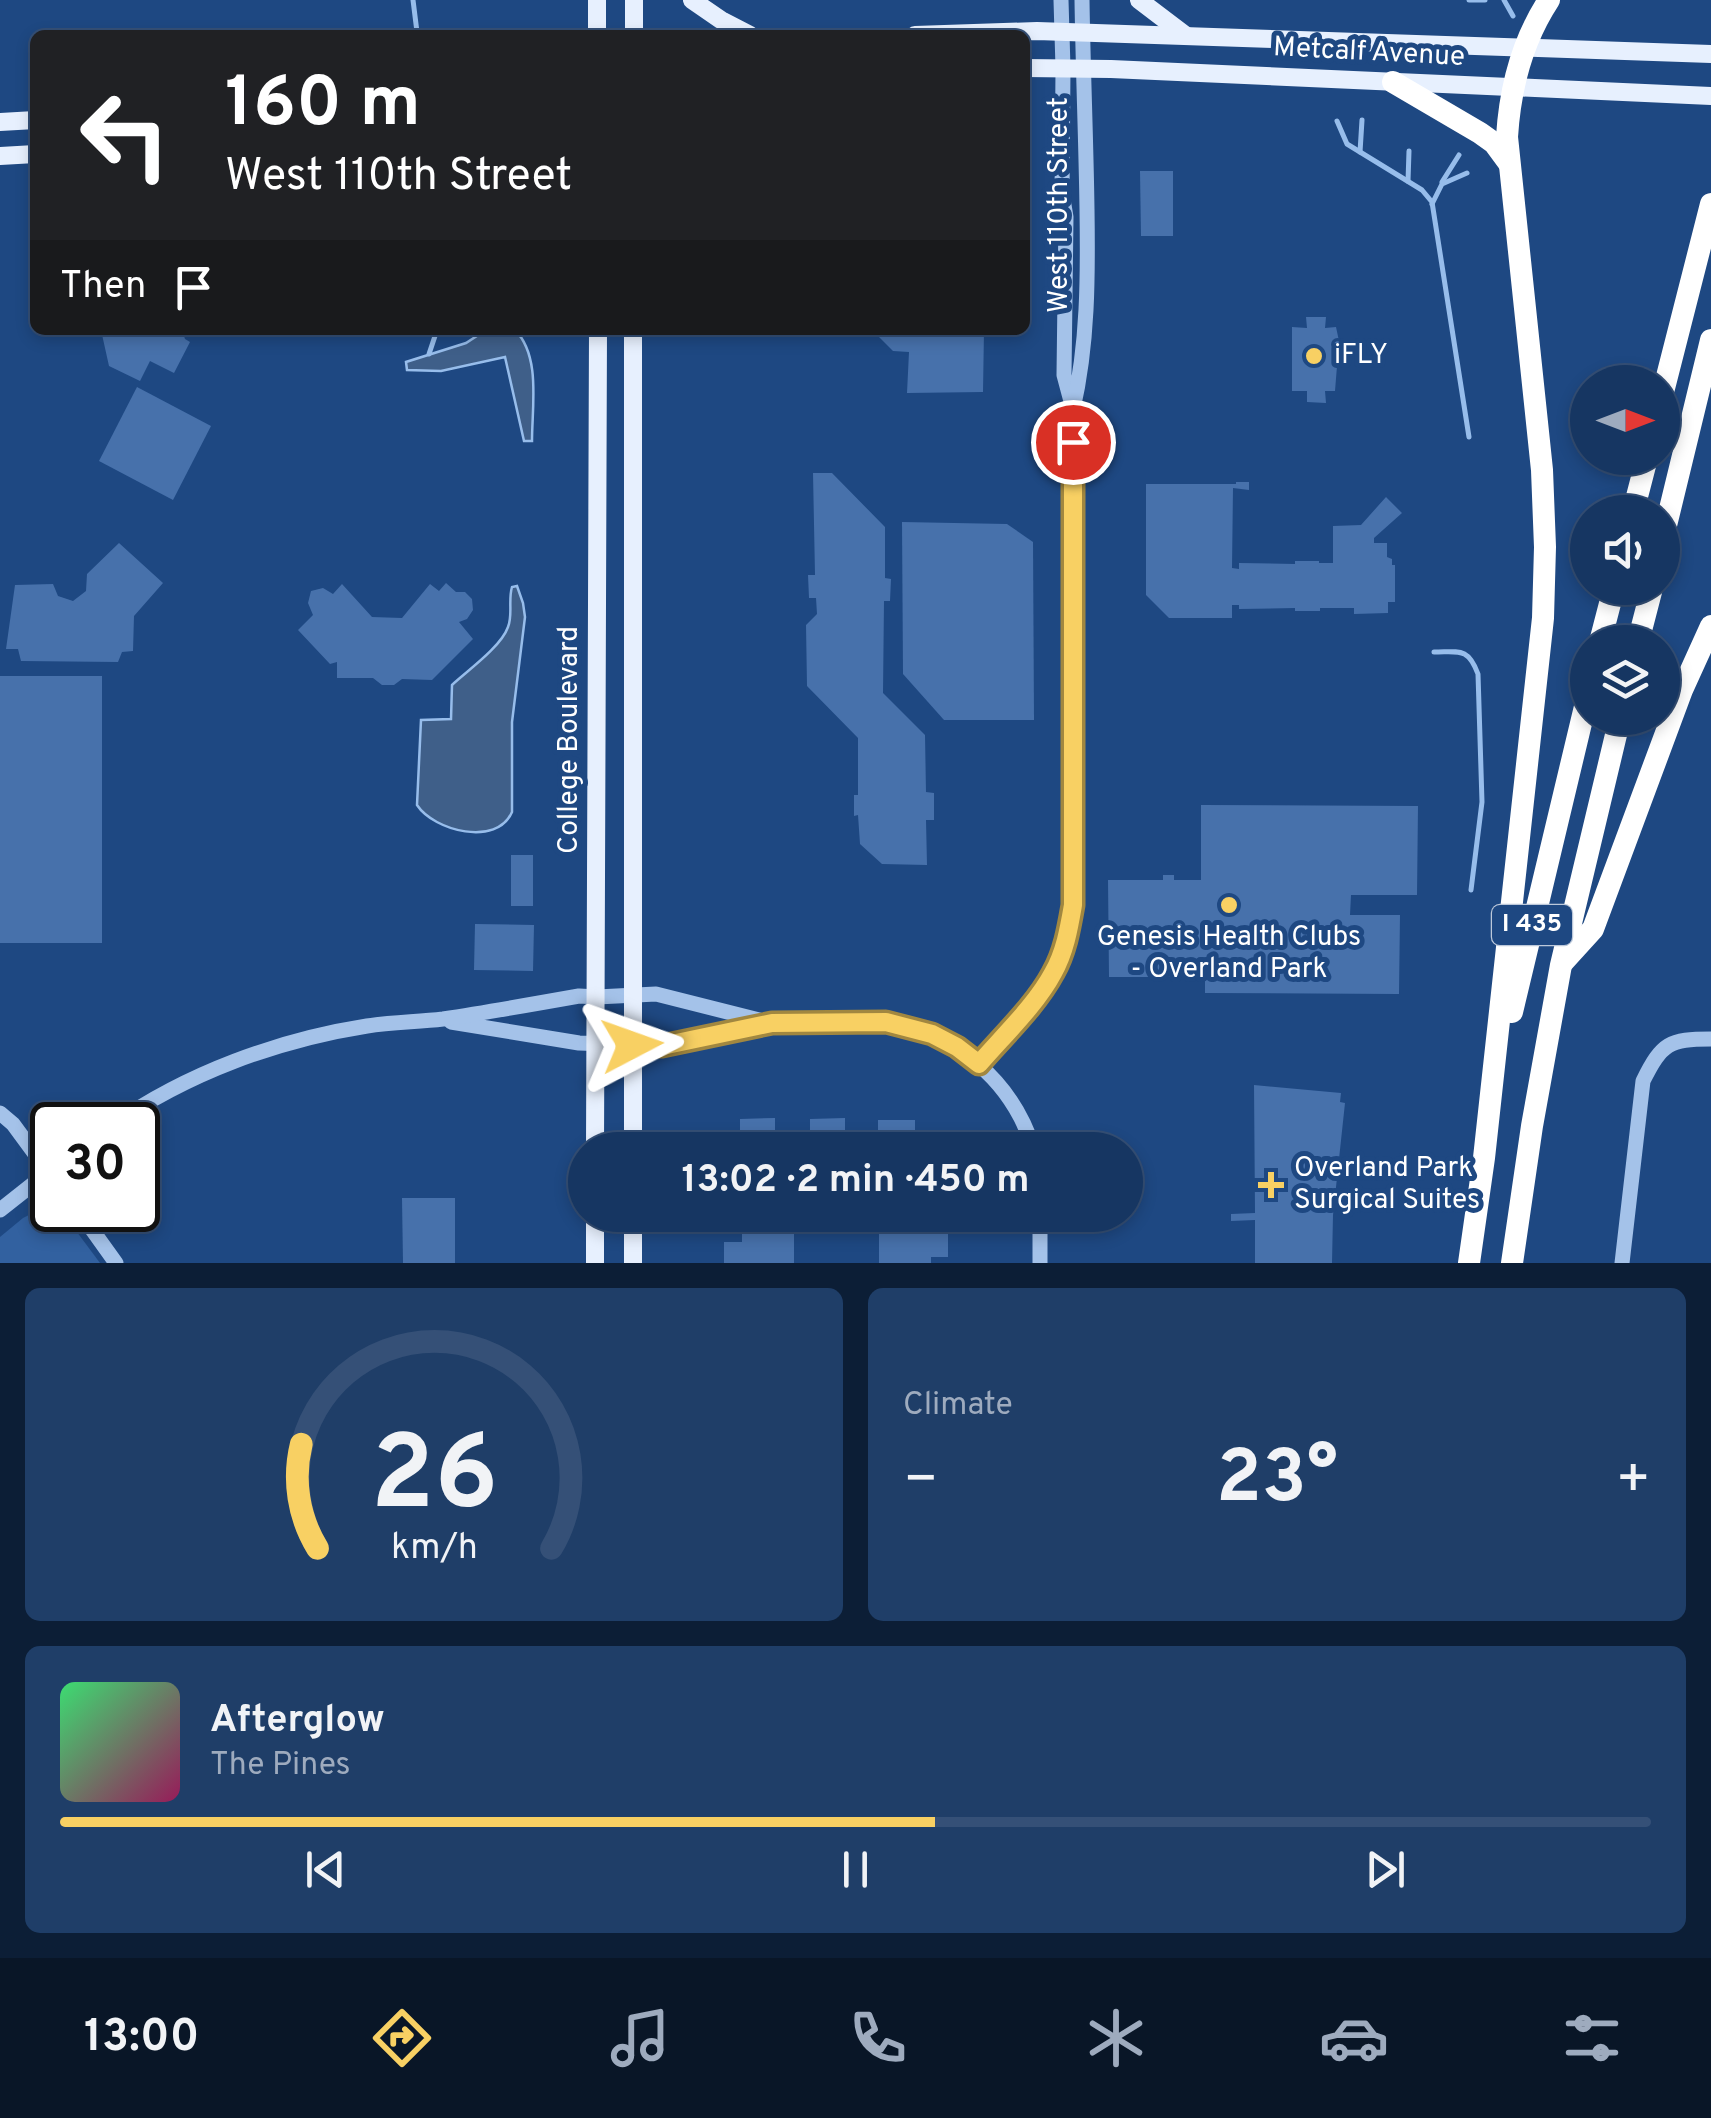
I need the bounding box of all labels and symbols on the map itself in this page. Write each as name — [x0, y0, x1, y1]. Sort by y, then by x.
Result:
street label: Metcalf Avenue — [1272, 30, 1466, 76]
street label: West 110th Street — [1042, 97, 1078, 313]
place label: iFLY — [1334, 338, 1388, 374]
marker: iFLY — [1303, 345, 1325, 367]
north arrow — [1570, 365, 1680, 475]
pin — [1031, 400, 1116, 485]
street label: College Boulevard — [552, 626, 588, 854]
marker: Genesis Health Clubs - Overland Park — [1218, 894, 1240, 916]
road number: I 435 — [1492, 905, 1572, 945]
place label: Genesis Health Clubs - Overland Park — [1097, 920, 1361, 988]
position arrow — [580, 993, 684, 1097]
speed limit sign: 30 — [30, 1102, 160, 1232]
place label: Overland Park Surgical Suites — [1294, 1151, 1480, 1219]
marker: Overland Park Surgical Suites — [1258, 1172, 1284, 1198]

